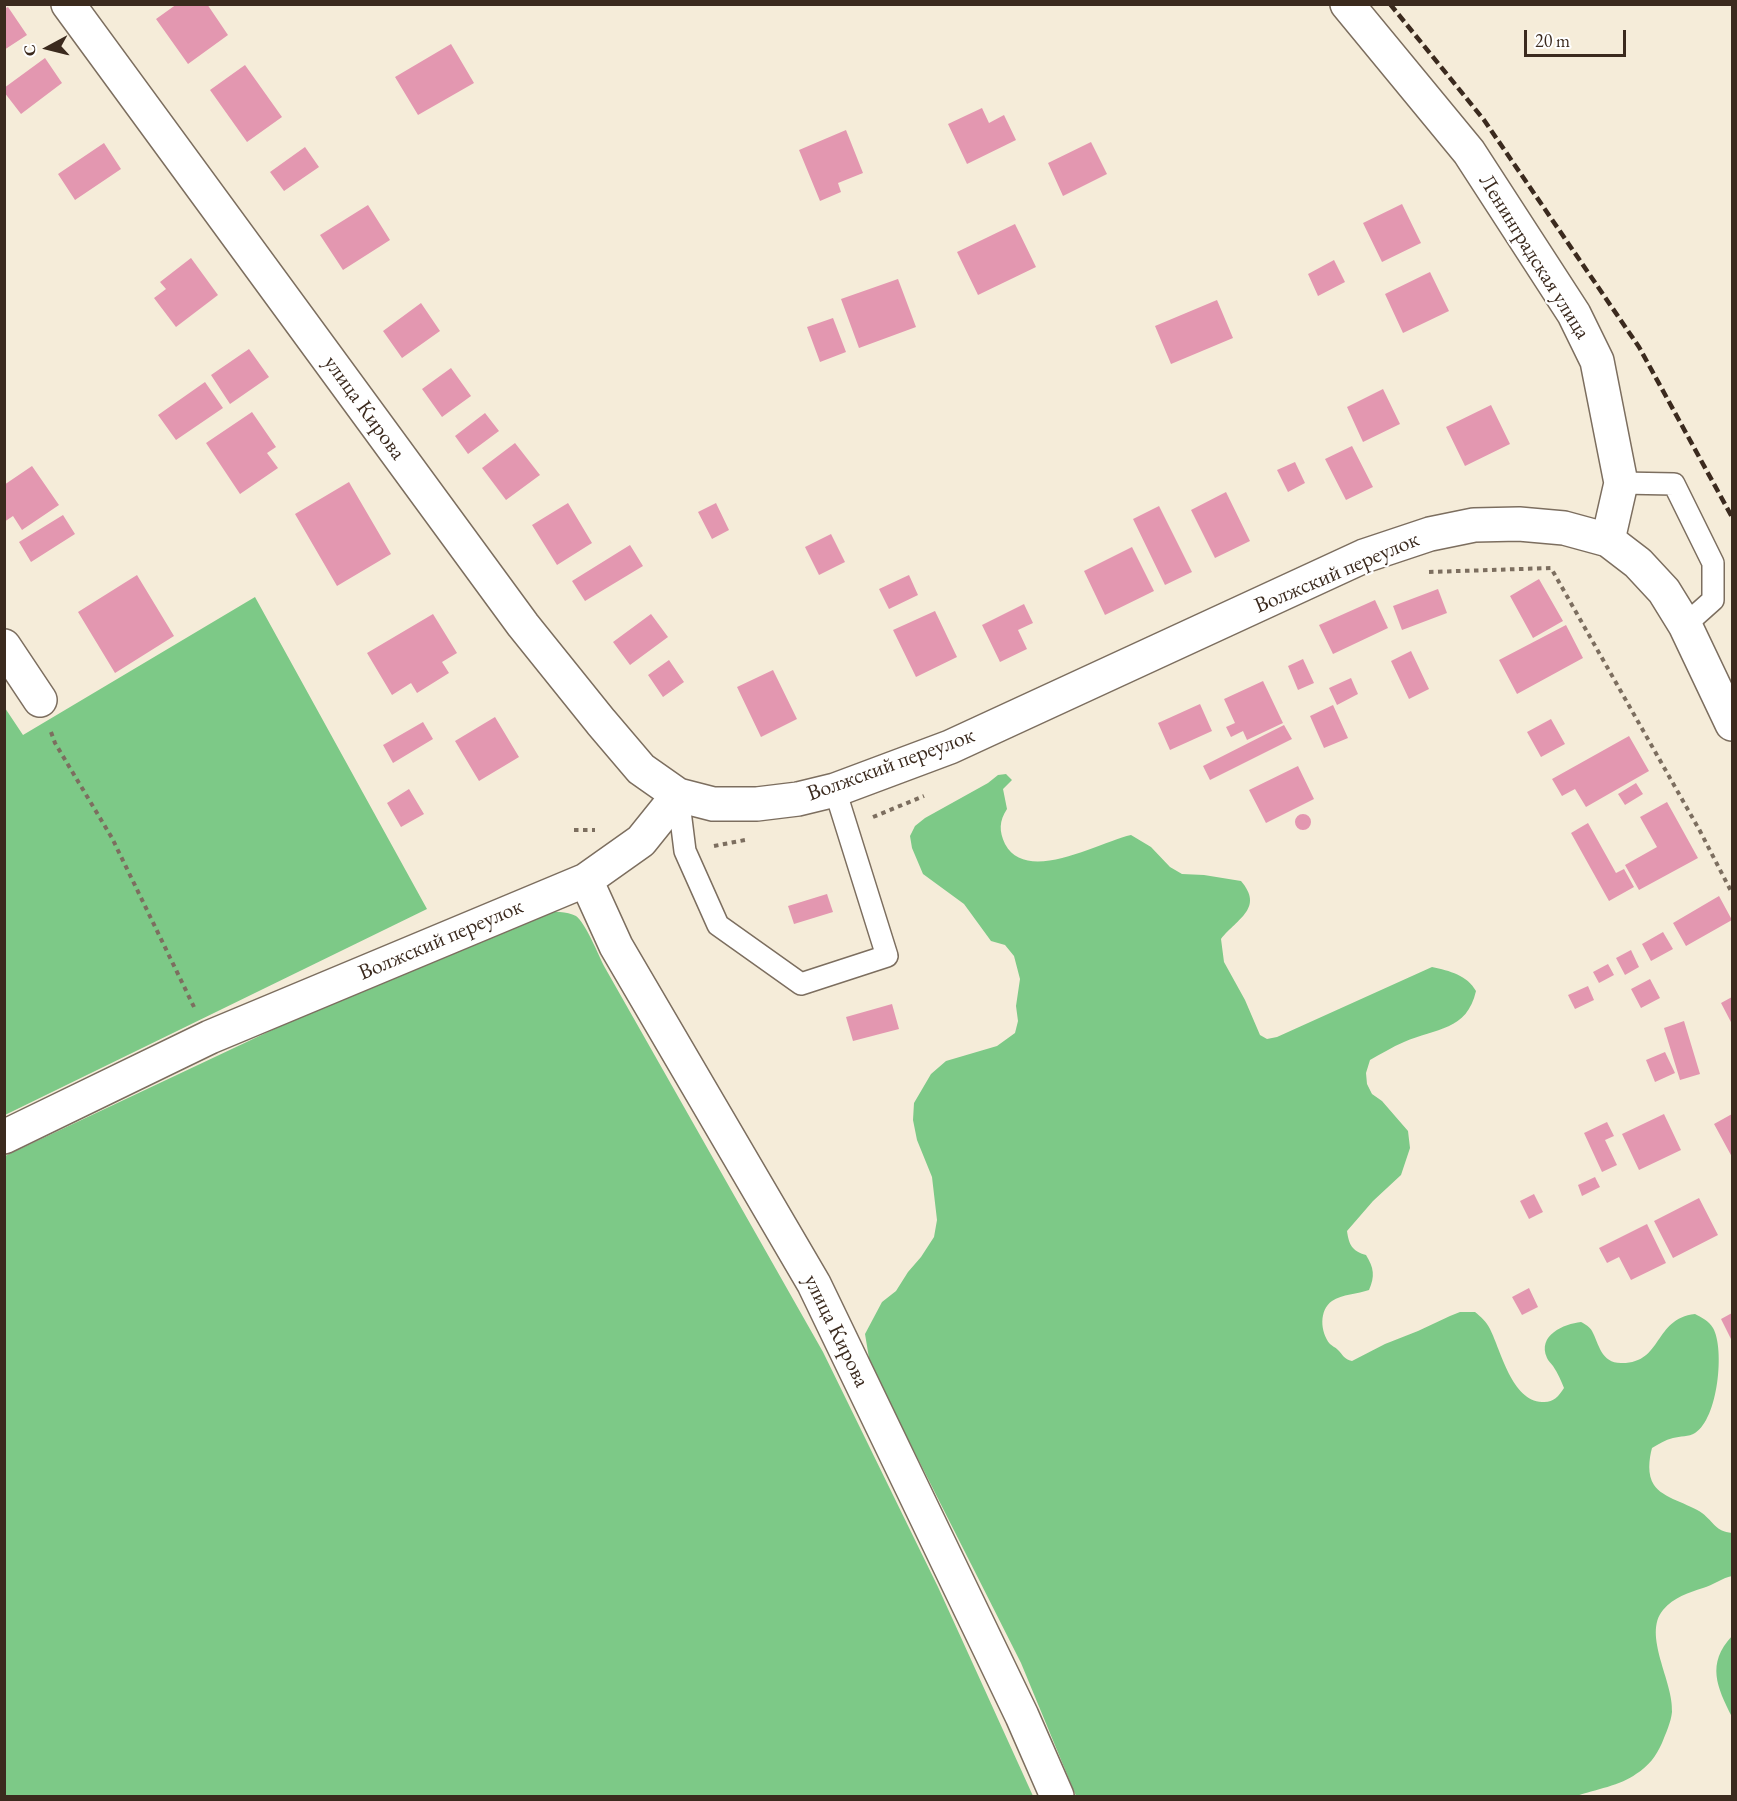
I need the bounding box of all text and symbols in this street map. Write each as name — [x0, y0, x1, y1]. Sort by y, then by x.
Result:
north arrow — [18, 18, 78, 78]
scale bar — [1527, 18, 1629, 56]
text: 20 m — [1535, 29, 1570, 52]
text: С — [19, 43, 41, 57]
street label: Ленинградская улица — [1473, 170, 1595, 344]
street label: улица Кирова — [317, 351, 411, 465]
street label: Волжский переулок — [1251, 526, 1423, 620]
street label: Волжский переулок — [804, 722, 978, 808]
street label: Волжский переулок — [355, 893, 527, 987]
street label: улица Кирова — [797, 1270, 875, 1392]

